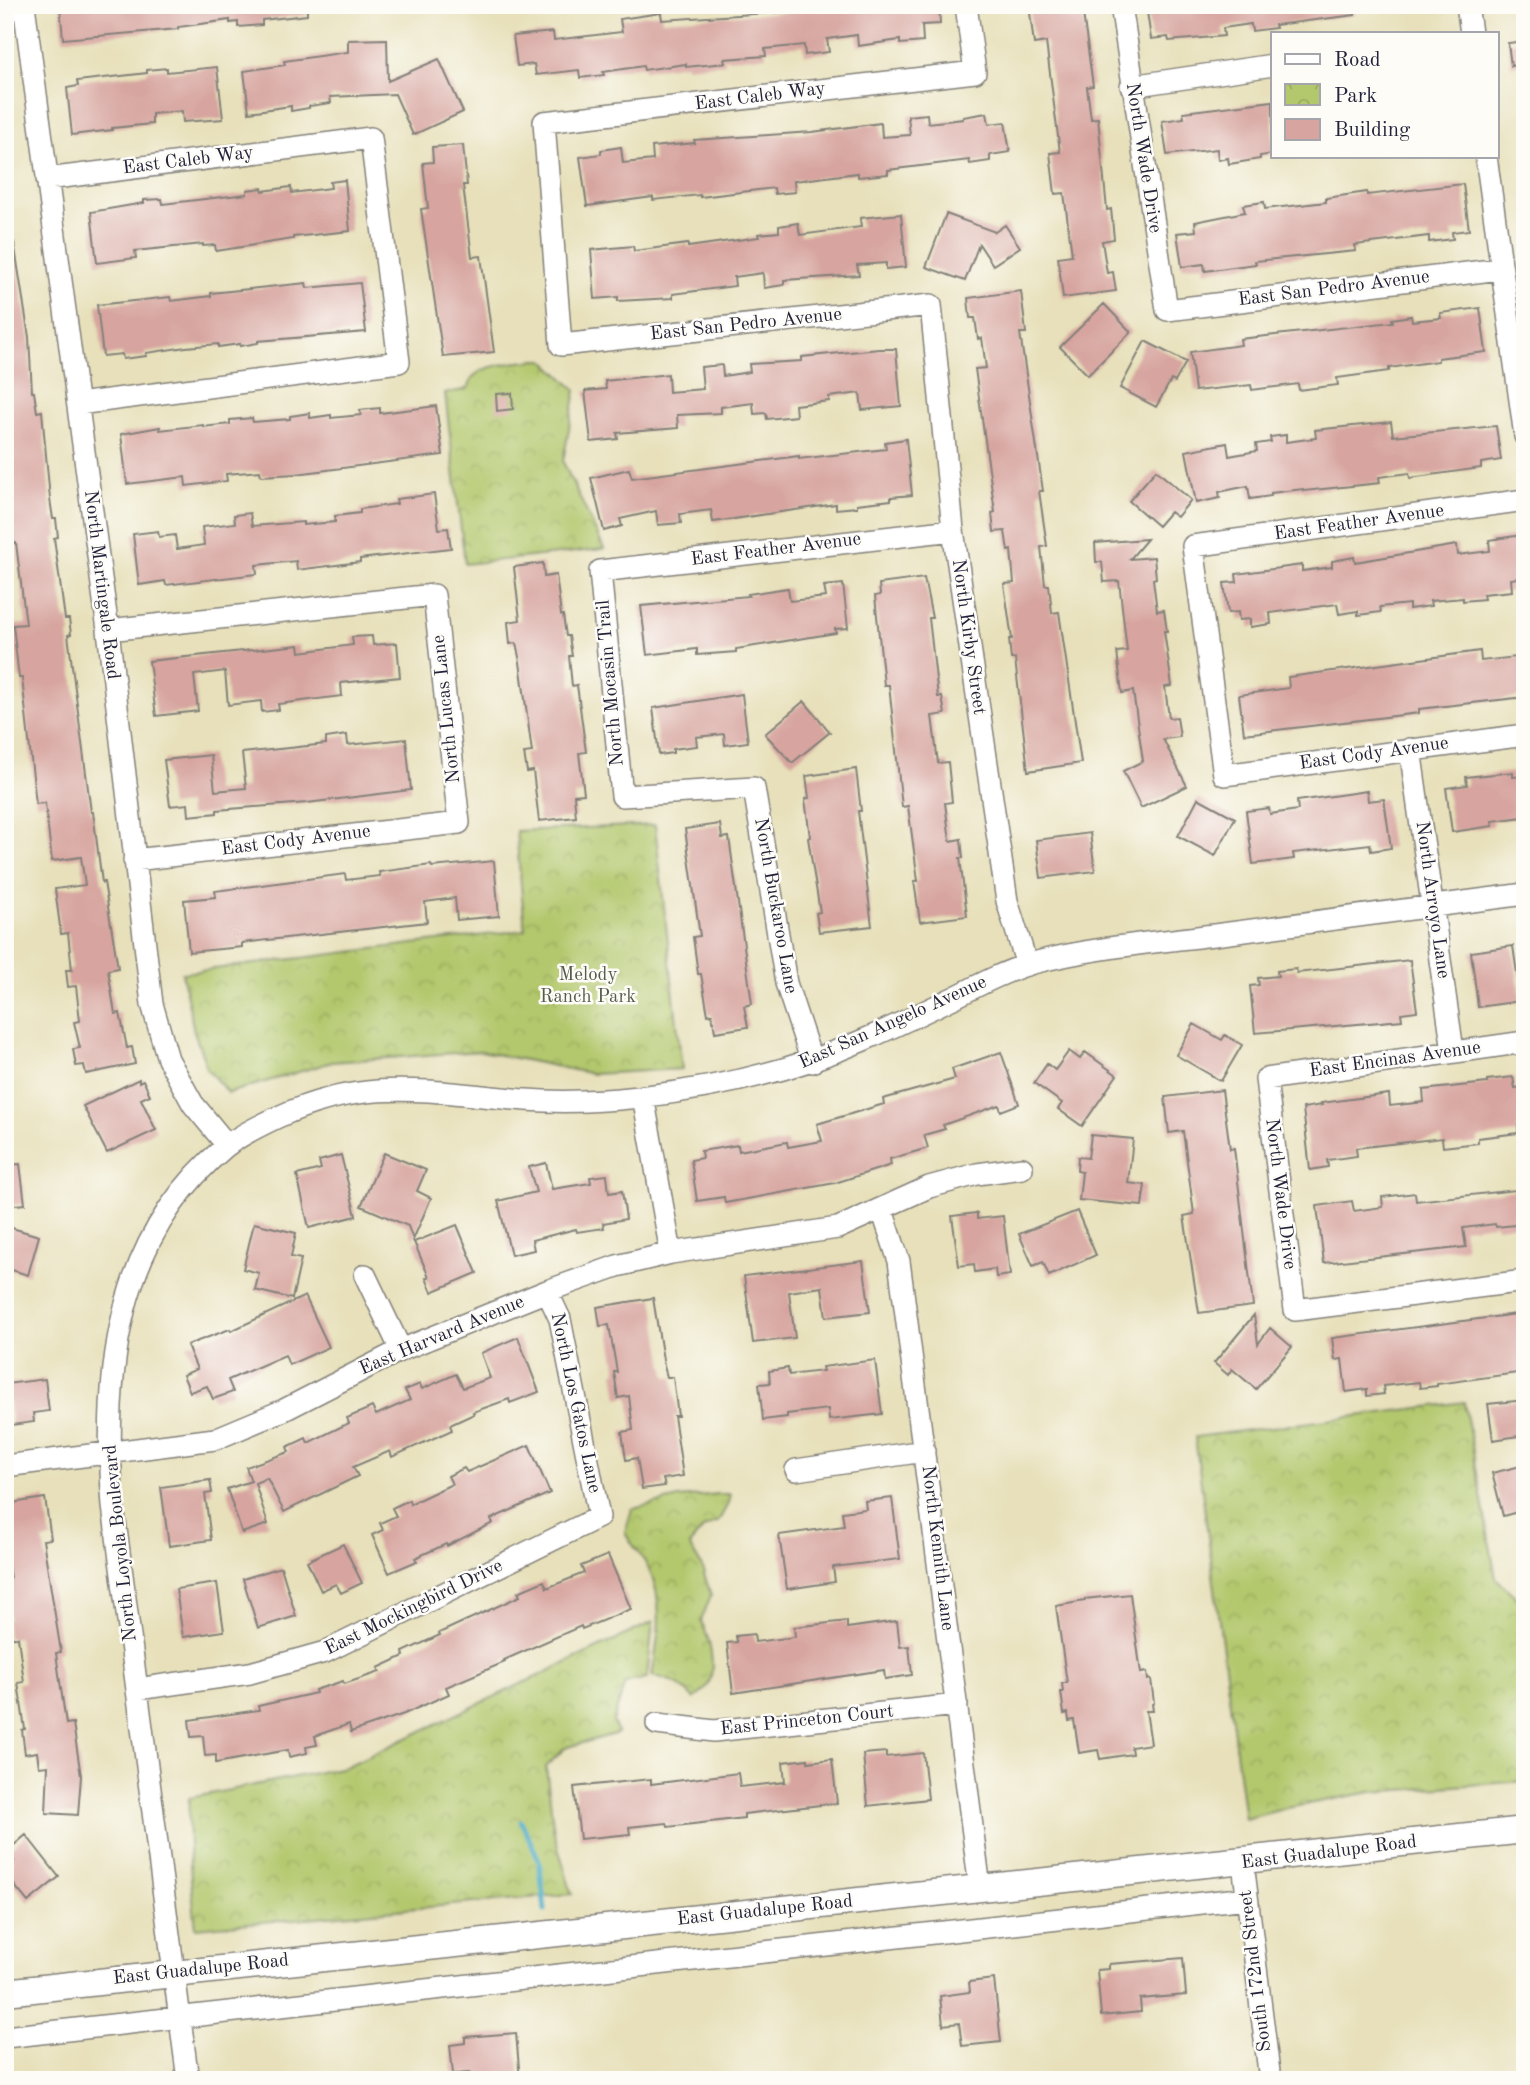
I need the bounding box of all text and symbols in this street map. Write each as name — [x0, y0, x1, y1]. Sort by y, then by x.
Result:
legend — [1271, 32, 1498, 158]
text: Road — [1334, 50, 1381, 71]
street label: East Caleb Way — [693, 80, 827, 114]
street label: North Wade Drive — [1122, 81, 1164, 235]
text: Park — [1334, 86, 1377, 107]
text: Building — [1334, 120, 1411, 141]
street label: East Caleb Way — [121, 144, 255, 178]
street label: East San Pedro Avenue — [1237, 268, 1431, 310]
street label: East San Pedro Avenue — [649, 305, 843, 345]
street label: North Martingale Road — [80, 489, 122, 681]
street label: East Feather Avenue — [1273, 502, 1445, 544]
street label: East Feather Avenue — [690, 530, 862, 570]
street label: North Kirby Street — [948, 558, 988, 716]
street label: North Mocasin Trail — [594, 599, 628, 767]
street label: North Lucas Lane — [430, 634, 464, 784]
street label: East Cody Avenue — [1298, 734, 1450, 774]
street label: North Buckaroo Lane — [750, 817, 800, 995]
street label: North Arroyo Lane — [1412, 820, 1452, 980]
street label: East Cody Avenue — [220, 822, 372, 860]
park label: Melody Ranch Park — [540, 966, 636, 1007]
street label: East San Angelo Avenue — [796, 973, 990, 1073]
street label: East Encinas Avenue — [1308, 1039, 1482, 1081]
street label: North Wade Drive — [1261, 1117, 1299, 1271]
street label: East Harvard Avenue — [357, 1293, 527, 1379]
street label: North Los Gatos Lane — [547, 1311, 603, 1495]
street label: North Loyola Boulevard — [101, 1444, 141, 1642]
street label: North Kennith Lane — [917, 1464, 957, 1632]
street label: East Mockingbird Drive — [322, 1557, 506, 1659]
street label: East Princeton Court — [719, 1702, 895, 1740]
street label: East Guadalupe Road — [1240, 1833, 1418, 1873]
street label: South 172nd Street — [1237, 1889, 1275, 2053]
street label: East Guadalupe Road — [676, 1892, 854, 1930]
street label: East Guadalupe Road — [112, 1951, 290, 1989]

